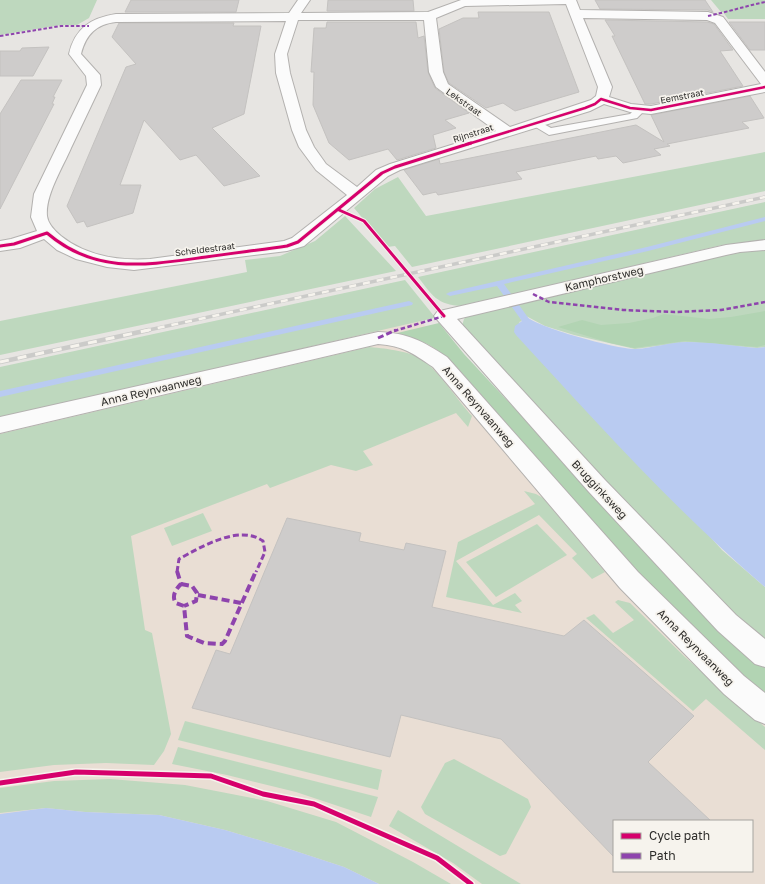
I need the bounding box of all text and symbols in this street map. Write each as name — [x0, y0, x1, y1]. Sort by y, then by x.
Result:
street label: Lekstraat — [444, 86, 484, 118]
street label: Eemstraat — [659, 86, 705, 106]
street label: Rijnstraat — [451, 121, 495, 145]
street label: Scheldestraat — [174, 240, 236, 258]
street label: Kamphorstweg — [563, 263, 645, 293]
street label: Anna Reynvaanweg — [440, 363, 518, 449]
street label: Anna Reynvaanweg — [99, 372, 203, 408]
street label: Brugginksweg — [569, 457, 631, 521]
street label: Anna Reynvaanweg — [655, 606, 737, 688]
legend — [613, 820, 753, 872]
text: Cycle path — [649, 828, 710, 843]
text: Path — [649, 848, 676, 863]

